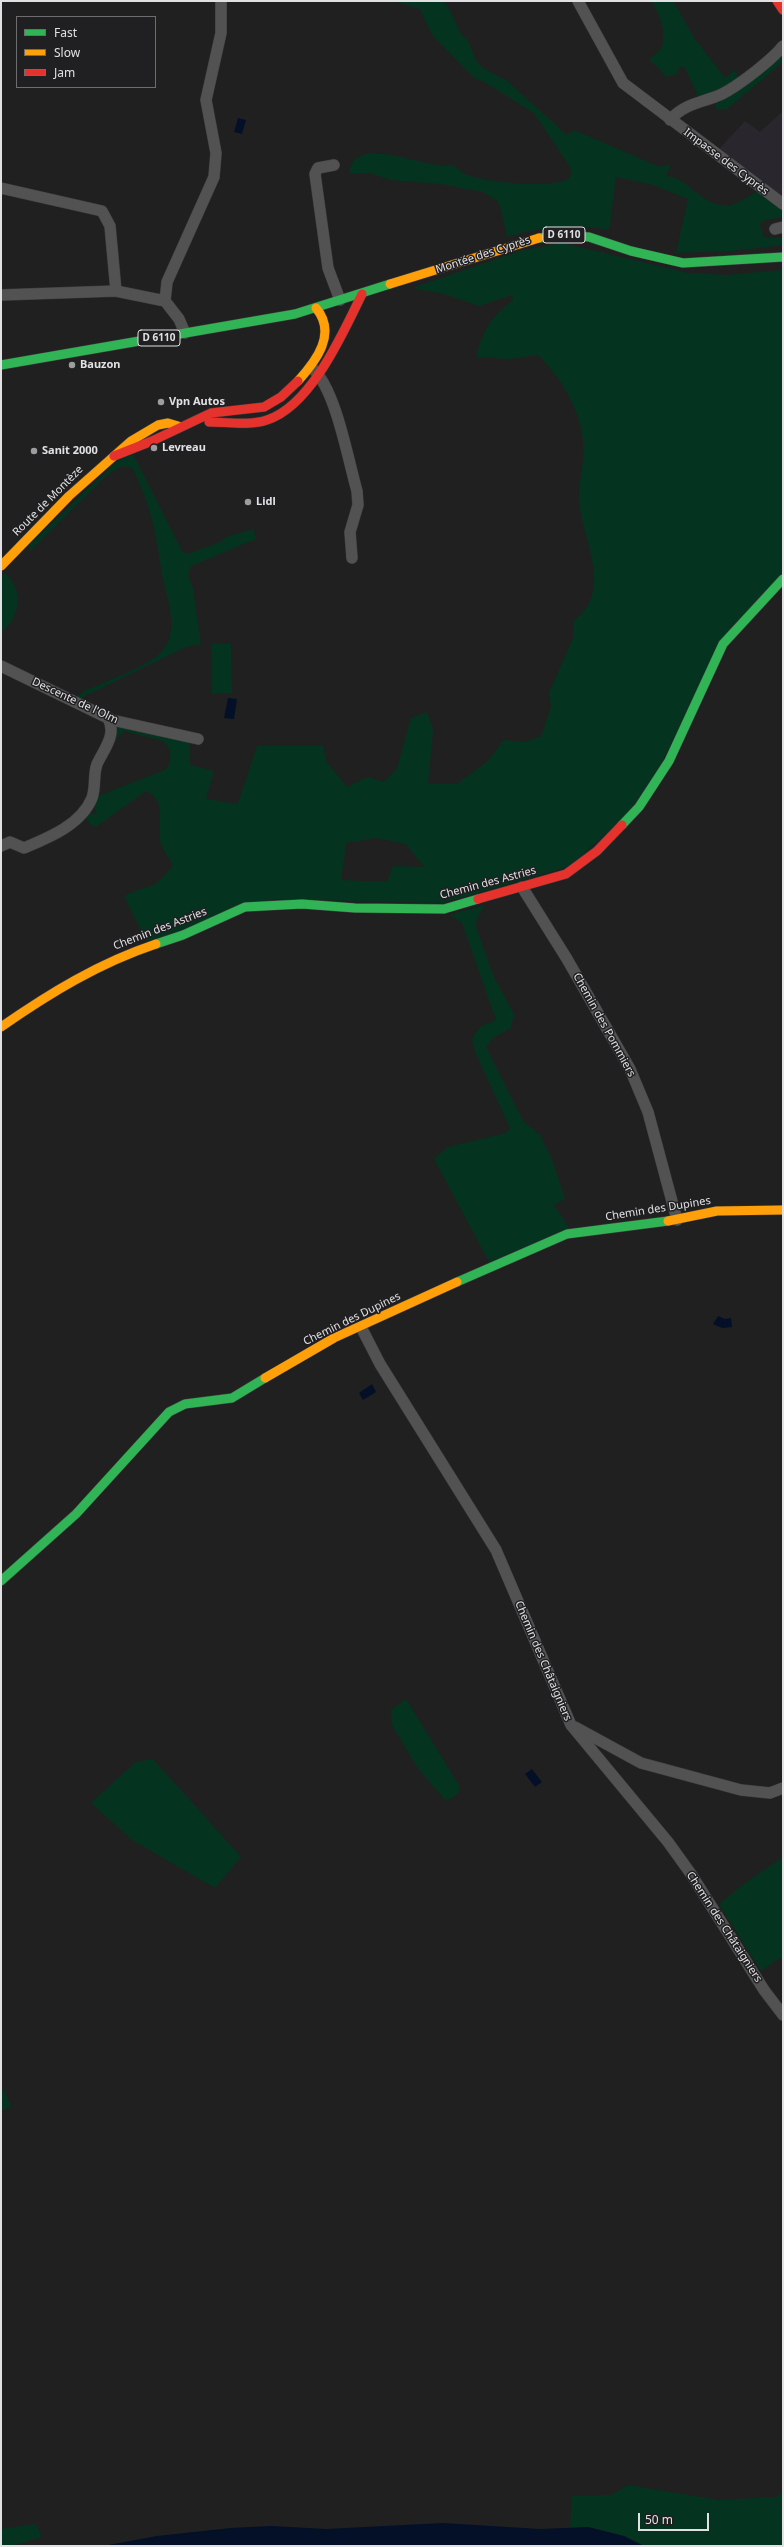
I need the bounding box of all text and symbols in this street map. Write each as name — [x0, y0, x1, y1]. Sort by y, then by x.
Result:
legend — [16, 16, 156, 88]
text: Fast — [54, 24, 77, 41]
text: Slow — [54, 44, 80, 61]
text: Jam — [54, 64, 75, 81]
street label: Impasse des Cyprès — [681, 126, 771, 198]
road number: D 6110 — [543, 227, 585, 243]
street label: Montée des Cyprès — [434, 233, 532, 277]
road number: D 6110 — [138, 330, 180, 346]
place label: Bauzon — [80, 358, 121, 372]
marker: Bauzon — [67, 360, 77, 370]
place label: Vpn Autos — [169, 395, 225, 409]
marker: Vpn Autos — [156, 397, 166, 407]
place label: Levreau — [162, 441, 206, 455]
marker: Levreau — [149, 443, 159, 453]
place label: Sanit 2000 — [42, 444, 98, 458]
marker: Sanit 2000 — [29, 446, 39, 456]
street label: Route de Montèze — [10, 463, 86, 539]
place label: Lidl — [256, 495, 276, 509]
marker: Lidl — [243, 497, 253, 507]
street label: Descente de l'Olm — [30, 675, 120, 727]
street label: Chemin des Astries — [438, 864, 538, 902]
street label: Chemin des Astries — [111, 905, 209, 953]
street label: Chemin des Pommiers — [570, 971, 638, 1079]
street label: Chemin des Dupines — [604, 1194, 712, 1224]
street label: Chemin des Dupines — [301, 1290, 403, 1348]
street label: Chemin des Châtaigniers — [512, 1599, 574, 1723]
street label: Chemin des Châtaigniers — [683, 1869, 765, 1985]
scale bar — [640, 2505, 711, 2531]
text: 50 m — [645, 2511, 673, 2528]

